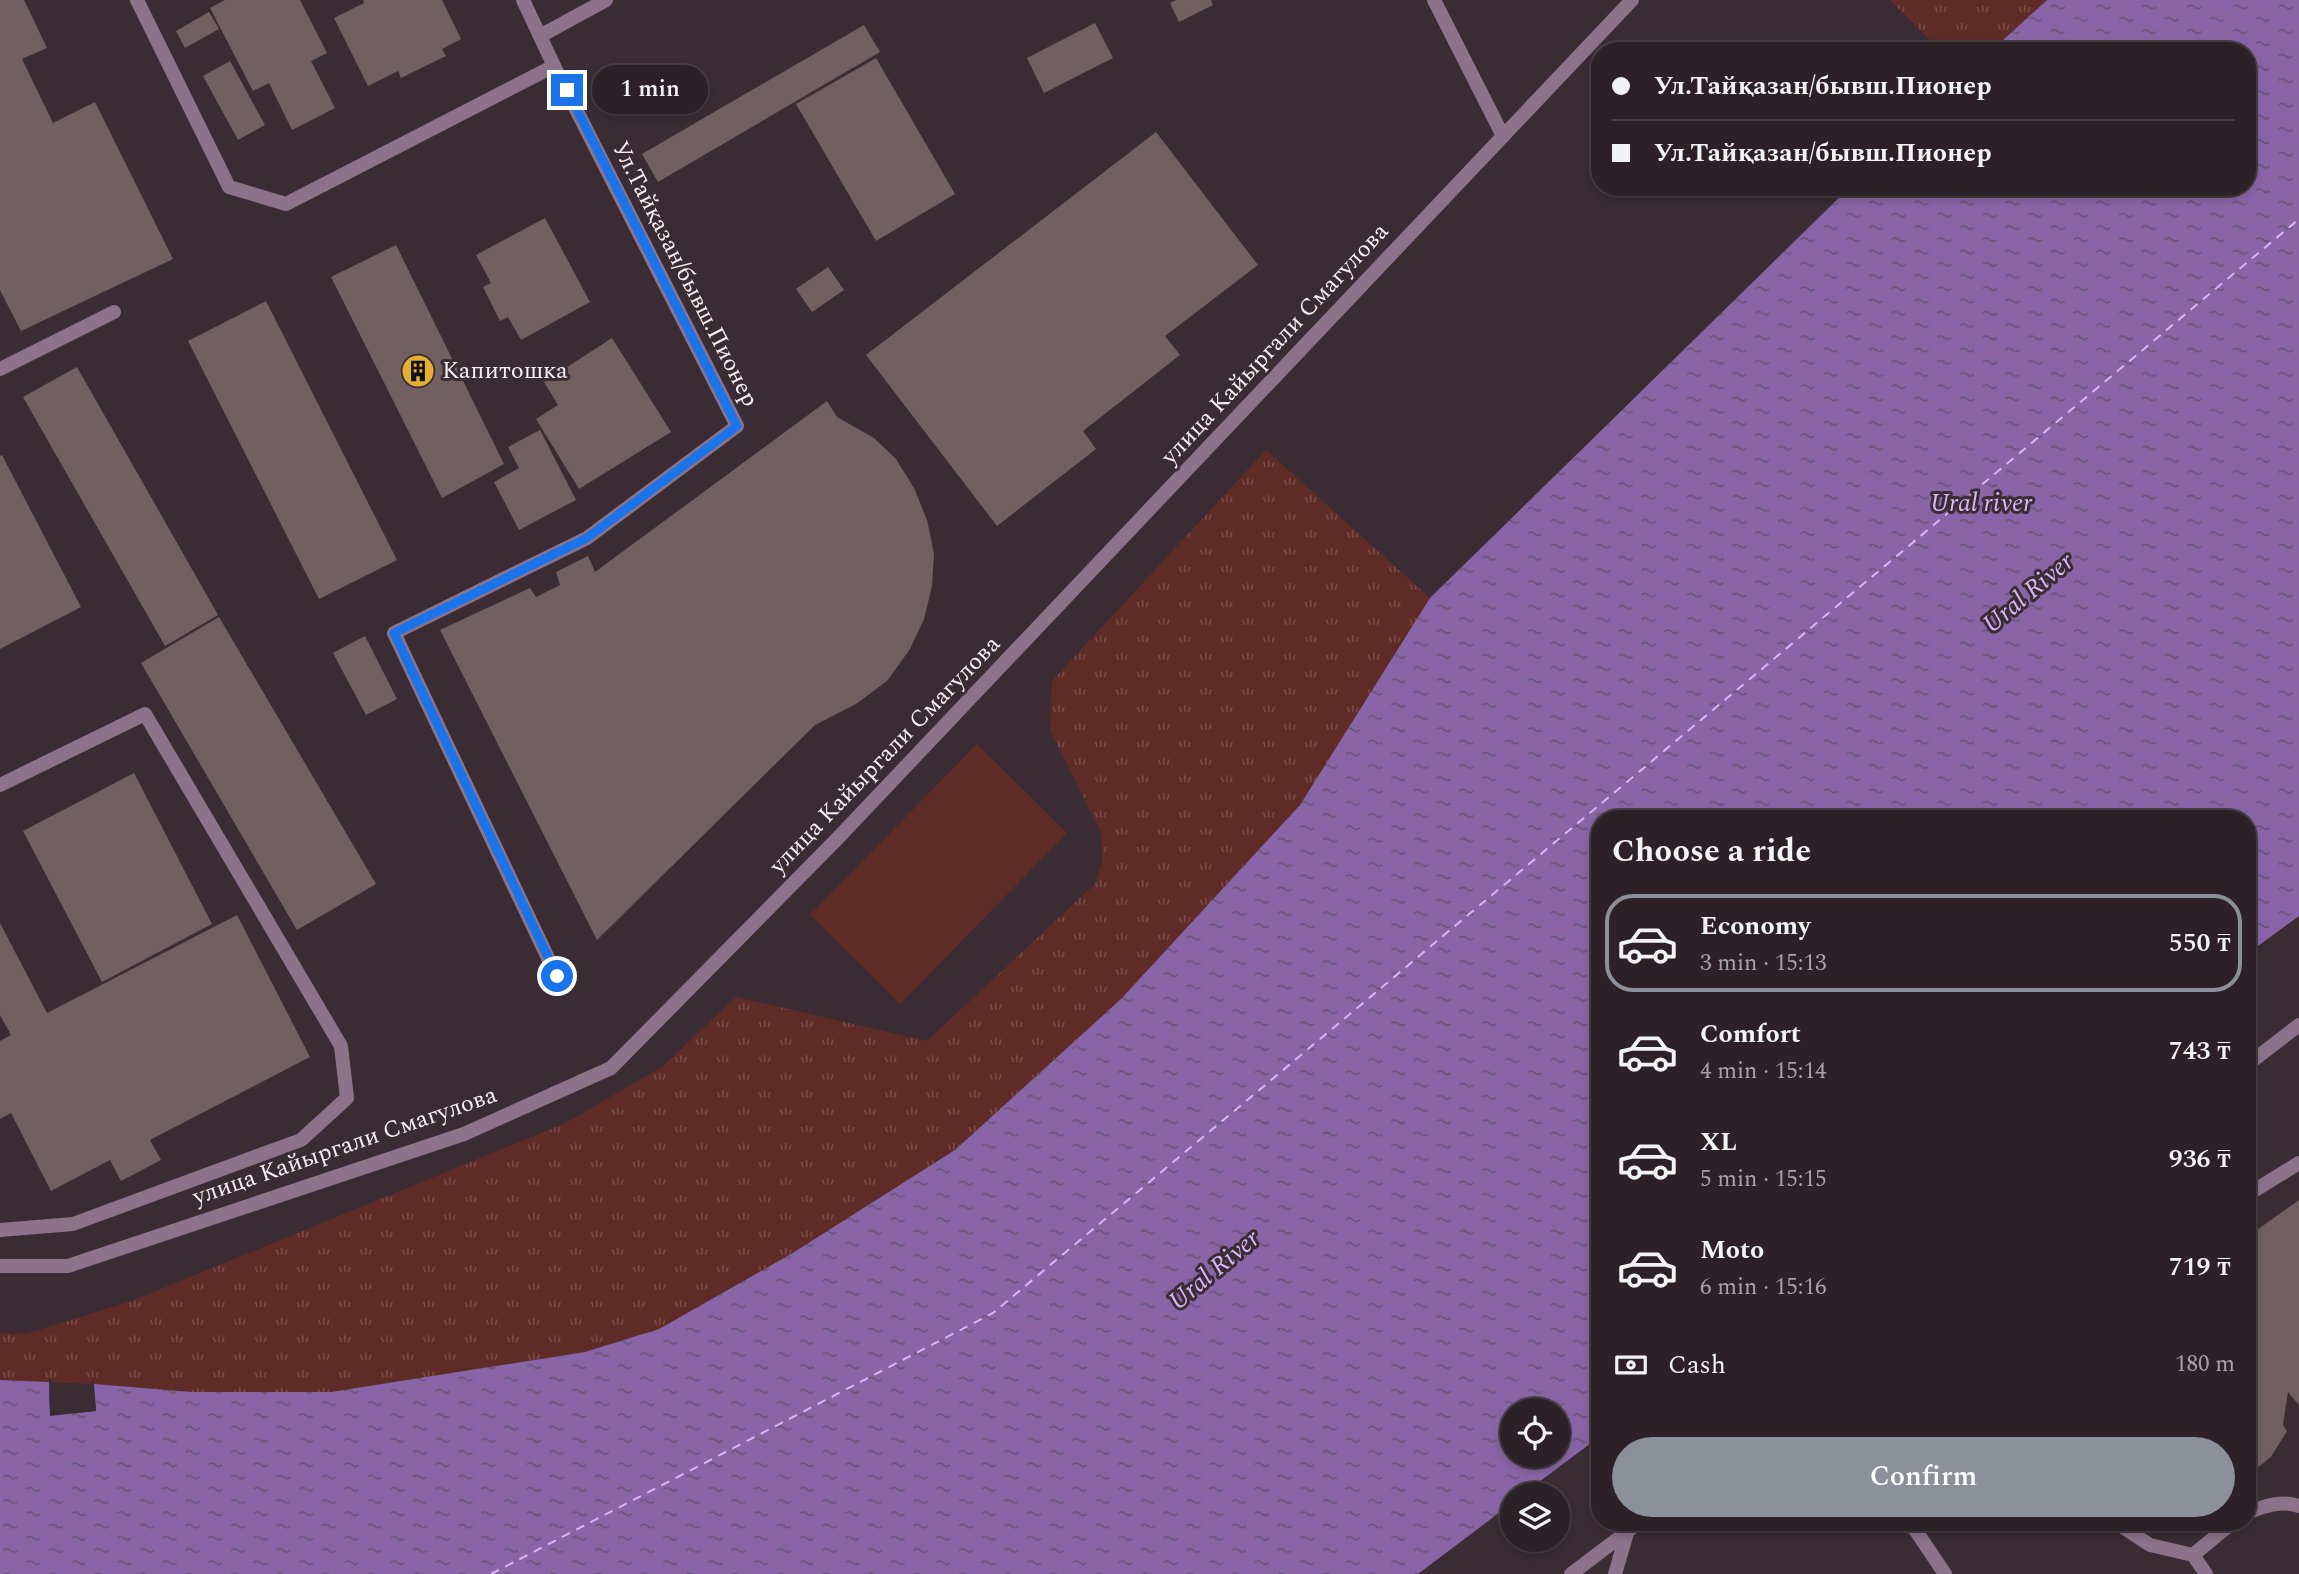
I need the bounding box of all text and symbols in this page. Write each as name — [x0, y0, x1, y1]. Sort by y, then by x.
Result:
callout: 1 min — [592, 66, 707, 114]
text: Ул.Тайқазан/бывш.Пионер — [1654, 66, 1991, 106]
text: 1 min — [620, 72, 680, 107]
route end — [551, 74, 583, 106]
text: Ул.Тайқазан/бывш.Пионер — [1654, 133, 1991, 173]
street label: Ул.Тайқазан/бывш.Пионер — [602, 135, 768, 413]
street label: улица Кайыргали Смагулова — [1152, 215, 1397, 474]
building icon: Капитошка — [399, 352, 437, 390]
place label: Капитошка — [442, 353, 568, 389]
water label: Ural river — [1930, 483, 2033, 523]
water label: Ural River — [1973, 542, 2084, 643]
street label: улица Кайыргали Смагулова — [760, 627, 1009, 883]
text: Choose a ride — [1612, 827, 1811, 876]
text: Economy — [1700, 906, 1810, 946]
icon: car — [1616, 912, 1679, 975]
text: 550 ₸ — [2169, 923, 2231, 963]
text: 3 min · 15:13 — [1700, 946, 1827, 981]
route start — [541, 960, 573, 992]
text: Comfort — [1700, 1014, 1801, 1054]
icon: car — [1616, 1020, 1679, 1083]
text: 743 ₸ — [2169, 1031, 2231, 1071]
text: 4 min · 15:14 — [1700, 1054, 1827, 1089]
street label: улица Кайыргали Смагулова — [187, 1077, 502, 1215]
text: XL — [1700, 1122, 1737, 1162]
icon: car — [1616, 1128, 1679, 1191]
text: 936 ₸ — [2169, 1139, 2231, 1179]
text: 5 min · 15:15 — [1700, 1162, 1827, 1197]
water label: Ural River — [1159, 1219, 1270, 1320]
text: Moto — [1700, 1230, 1764, 1270]
icon: car — [1616, 1236, 1679, 1299]
text: 719 ₸ — [2169, 1247, 2231, 1287]
text: 6 min · 15:16 — [1700, 1270, 1827, 1305]
text: Cash — [1668, 1345, 1726, 1385]
icon: cash — [1612, 1346, 1650, 1384]
text: 180 m — [2175, 1347, 2235, 1382]
map controls — [1500, 1398, 1570, 1552]
button: locate — [1500, 1398, 1570, 1468]
button: Confirm — [1612, 1437, 2235, 1517]
button: layers — [1500, 1482, 1570, 1552]

